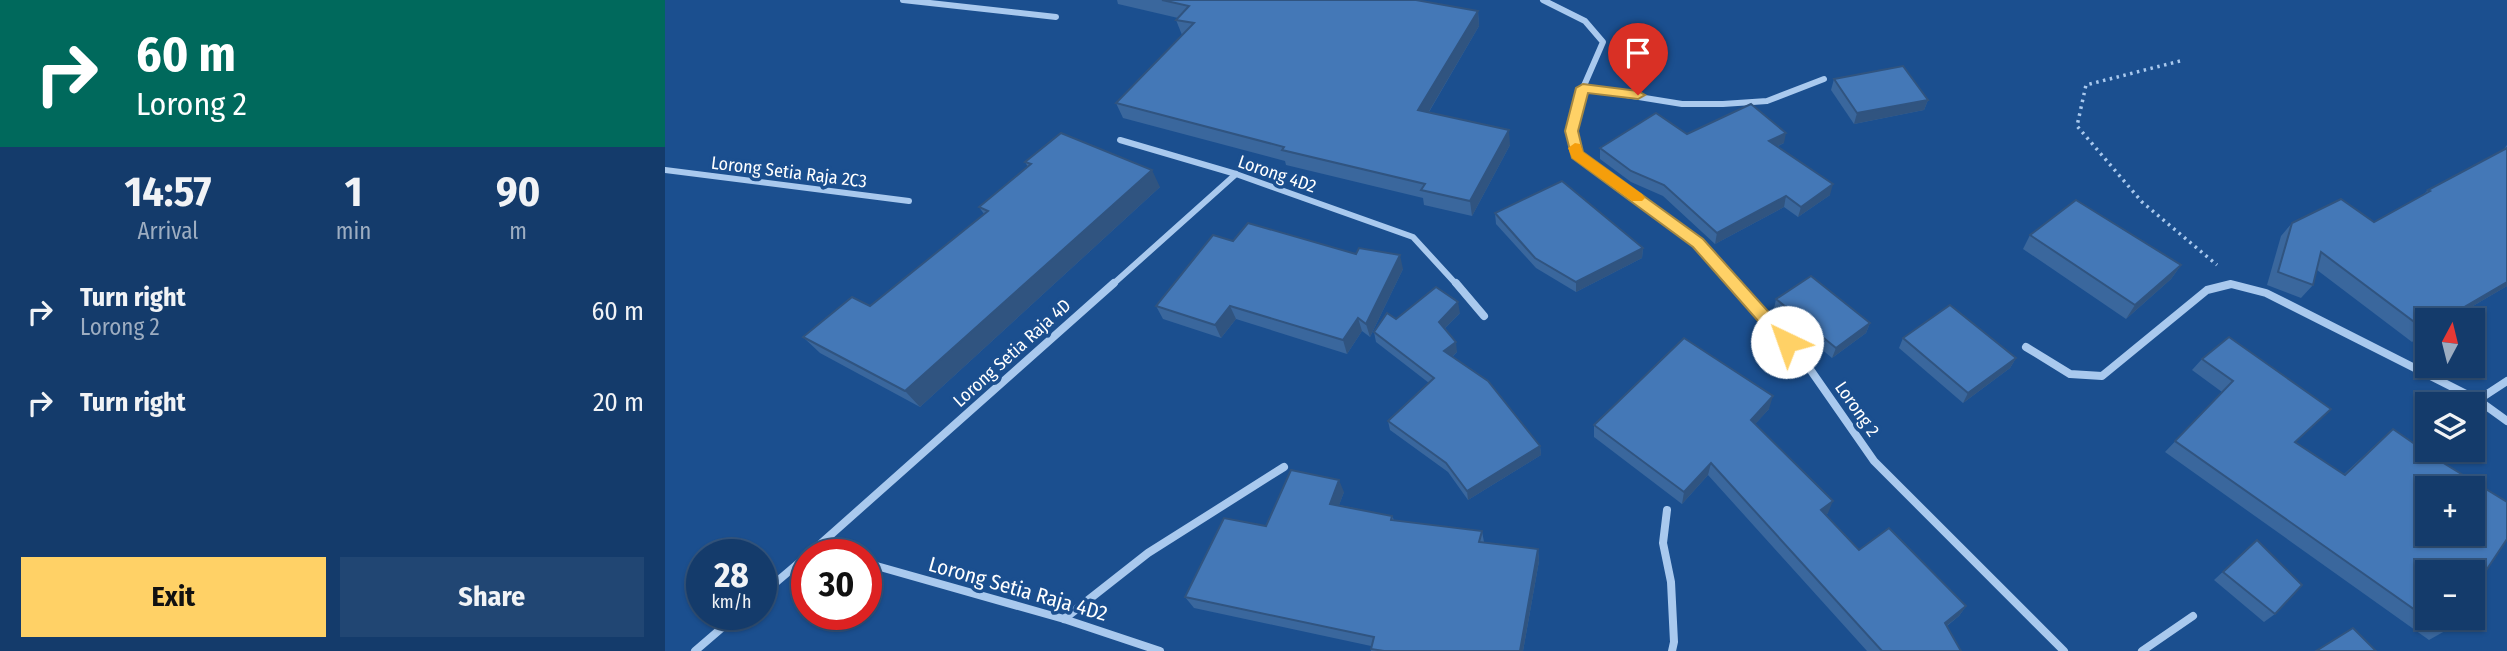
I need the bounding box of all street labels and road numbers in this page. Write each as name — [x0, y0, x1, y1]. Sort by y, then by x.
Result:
street label: Lorong 4D2 — [1235, 150, 1319, 198]
street label: Lorong Setia Raja 2C3 — [710, 152, 868, 192]
street label: Lorong Setia Raja 4D — [949, 294, 1075, 412]
street label: Lorong 2 — [1830, 377, 1884, 441]
street label: Lorong Setia Raja 4D2 — [926, 551, 1110, 627]

